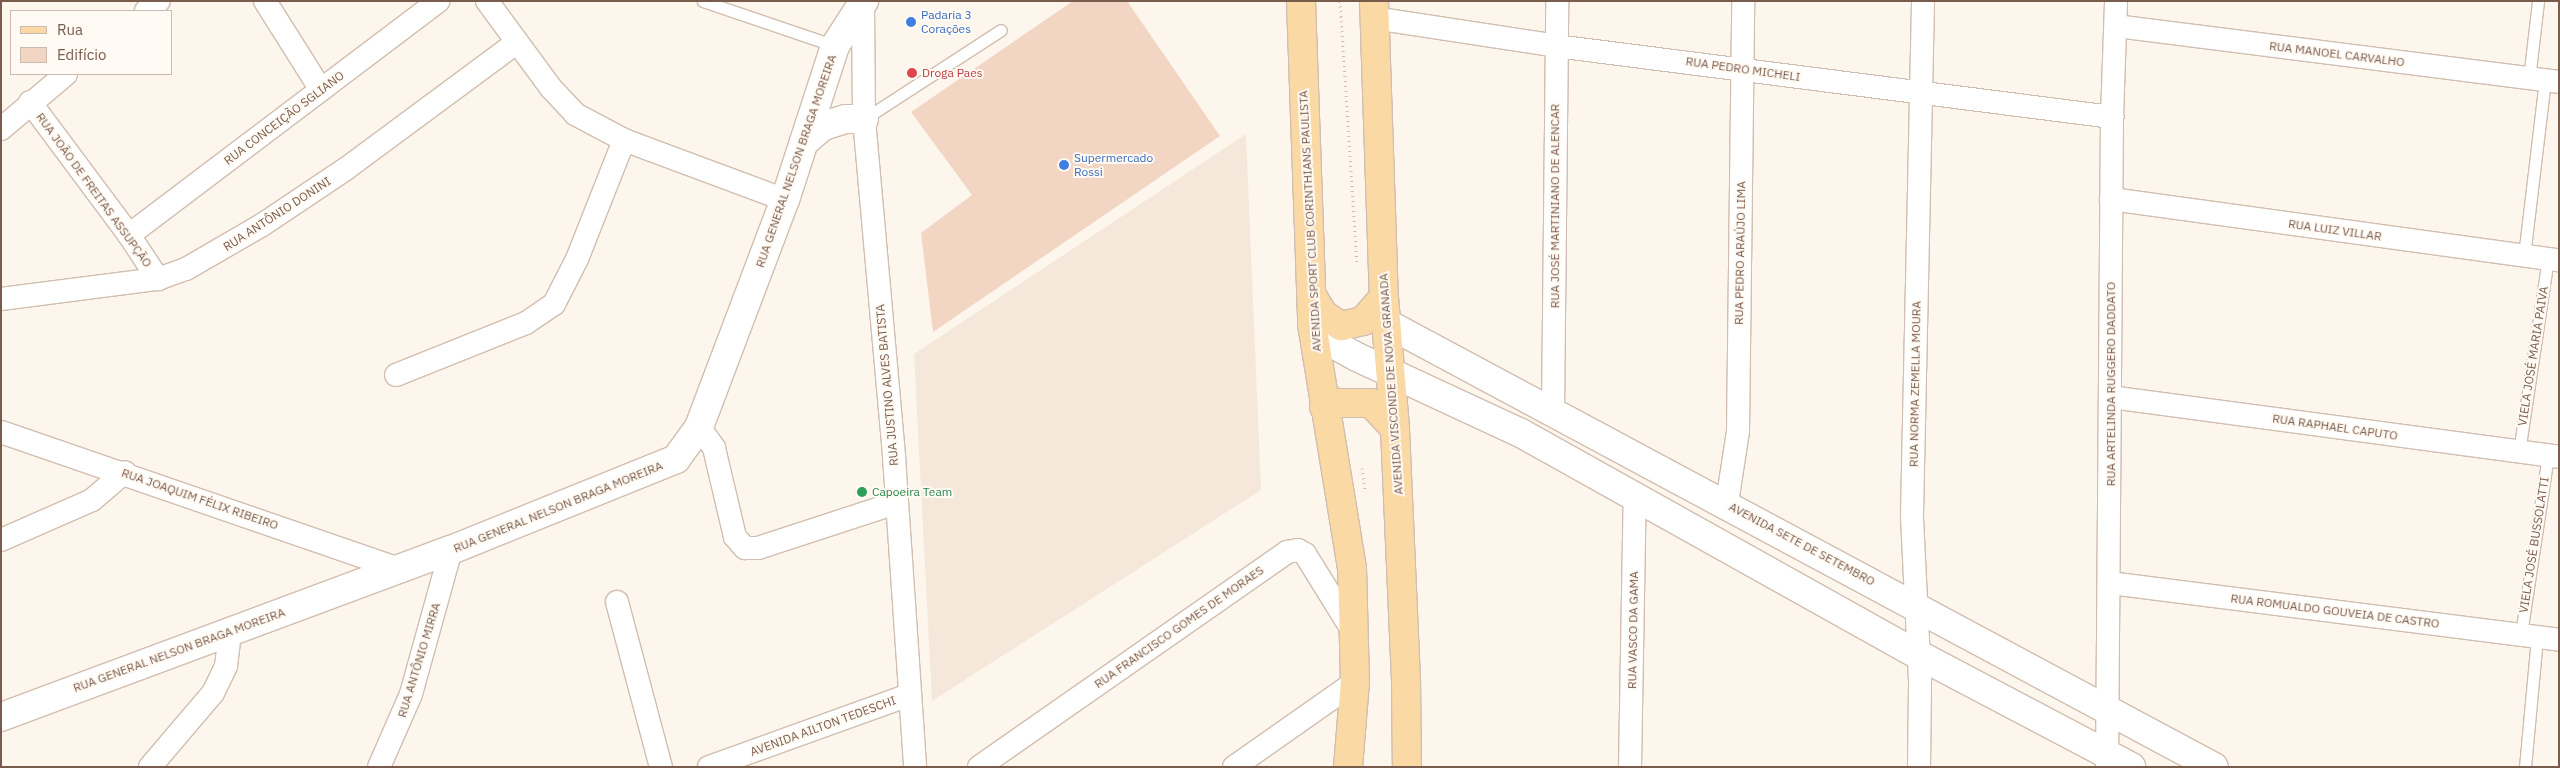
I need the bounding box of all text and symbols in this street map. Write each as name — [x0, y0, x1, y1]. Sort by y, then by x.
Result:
place label: Padaria 3 Corações — [921, 8, 972, 36]
legend — [10, 10, 172, 75]
marker: Padaria 3 Corações — [905, 16, 917, 28]
text: Rua — [57, 20, 83, 39]
street label: RUA MANOEL CARVALHO — [2268, 39, 2406, 69]
text: Edifício — [57, 45, 106, 64]
street label: RUA GENERAL NELSON BRAGA MOREIRA — [753, 53, 839, 269]
street label: RUA PEDRO MICHELI — [1685, 54, 1801, 84]
place label: Droga Paes — [922, 66, 983, 80]
marker: Droga Paes — [906, 67, 918, 79]
street label: RUA CONCEIÇÃO SGLIANO — [221, 68, 347, 168]
street label: AVENIDA SPORT CLUB CORINTHIANS PAULISTA — [1296, 90, 1324, 352]
street label: RUA JOSÉ MARTINIANO DE ALENCAR — [1548, 104, 1562, 308]
street label: RUA JOÃO DE FREITAS ASSUPÇÃO — [33, 110, 155, 270]
place label: Supermercado Rossi — [1074, 151, 1153, 179]
marker: Supermercado Rossi — [1058, 159, 1070, 171]
street label: RUA ANTÔNIO DONINI — [221, 174, 333, 254]
street label: RUA PEDRO ARAÚJO LIMA — [1732, 181, 1748, 325]
street label: RUA LUIZ VILLAR — [2287, 216, 2383, 244]
street label: AVENIDA VISCONDE DE NOVA GRANADA — [1376, 273, 1406, 495]
street label: RUA ARTELINDA RUGGERO DADDATO — [2104, 282, 2118, 486]
street label: VIELA JOSÉ MARIA PAIVA — [2515, 285, 2551, 427]
street label: RUA NORMA ZEMELLA MOURA — [1906, 301, 1924, 467]
street label: RUA JUSTINO ALVES BATISTA — [873, 303, 901, 467]
street label: RUA RAPHAEL CAPUTO — [2271, 411, 2399, 443]
street label: RUA GENERAL NELSON BRAGA MOREIRA — [451, 458, 665, 556]
street label: RUA JOAQUIM FÉLIX RIBEIRO — [120, 465, 280, 533]
street label: VIELA JOSÉ BUSSOLATTI — [2516, 476, 2552, 614]
place label: Capoeira Team — [872, 485, 952, 499]
marker: Capoeira Team — [856, 486, 868, 498]
street label: AVENIDA SETE DE SETEMBRO — [1727, 499, 1877, 589]
street label: RUA FRANCISCO GOMES DE MORAES — [1092, 563, 1266, 691]
street label: RUA VASCO DA GAMA — [1625, 571, 1641, 689]
street label: RUA ROMUALDO GOUVEIA DE CASTRO — [2230, 591, 2440, 631]
street label: RUA ANTÔNIO MIRRA — [395, 601, 443, 719]
street label: RUA GENERAL NELSON BRAGA MOREIRA — [71, 605, 287, 695]
street label: AVENIDA AILTON TEDESCHI — [748, 693, 898, 759]

